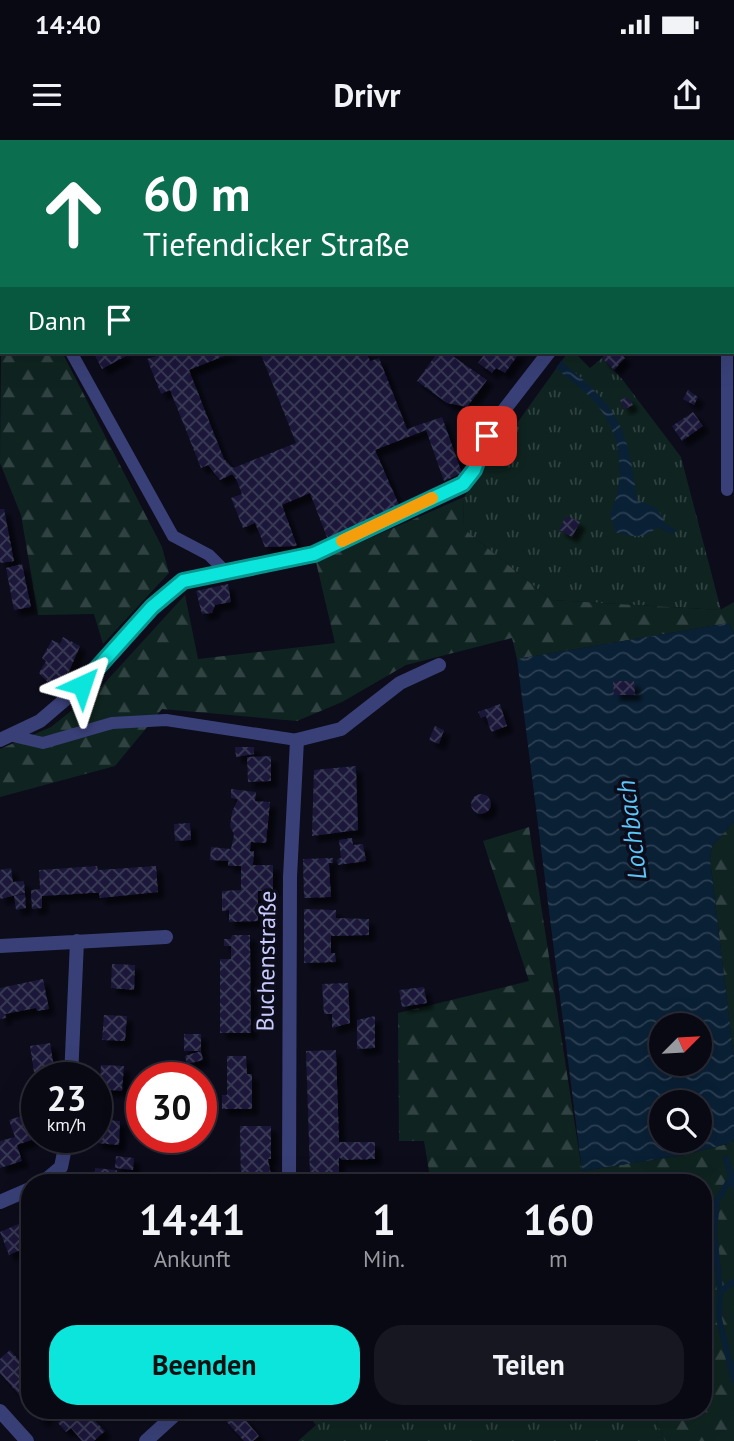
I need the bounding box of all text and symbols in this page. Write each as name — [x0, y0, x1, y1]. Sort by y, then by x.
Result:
text: 14:40 — [35, 8, 101, 41]
text: Drivr — [333, 74, 401, 116]
icon: menu — [28, 76, 66, 114]
icon: share — [668, 76, 706, 114]
text: 60 m — [143, 161, 250, 225]
icon: ahead — [28, 168, 119, 259]
text: Tiefendicker Straße — [143, 223, 410, 265]
icon: arrive — [100, 301, 138, 339]
text: Dann — [28, 304, 86, 337]
pin — [457, 406, 517, 466]
icon: arrive — [468, 417, 506, 455]
position arrow — [45, 648, 119, 722]
water label: Lochbach — [609, 778, 653, 882]
street label: Buchenstraße — [249, 890, 283, 1032]
north arrow — [649, 1013, 712, 1076]
map controls — [649, 1013, 712, 1153]
speed limit sign: 30 — [126, 1062, 217, 1153]
text: 23 — [47, 1075, 86, 1121]
button: search — [649, 1090, 712, 1153]
text: km/h — [47, 1113, 86, 1136]
text: 14:41 — [139, 1192, 245, 1247]
text: 1 — [372, 1192, 396, 1247]
text: 160 — [523, 1192, 594, 1247]
text: Ankunft — [154, 1244, 230, 1273]
text: Min. — [363, 1244, 405, 1273]
text: m — [549, 1244, 568, 1273]
button: Beenden — [49, 1325, 360, 1405]
button: Teilen — [374, 1325, 684, 1405]

